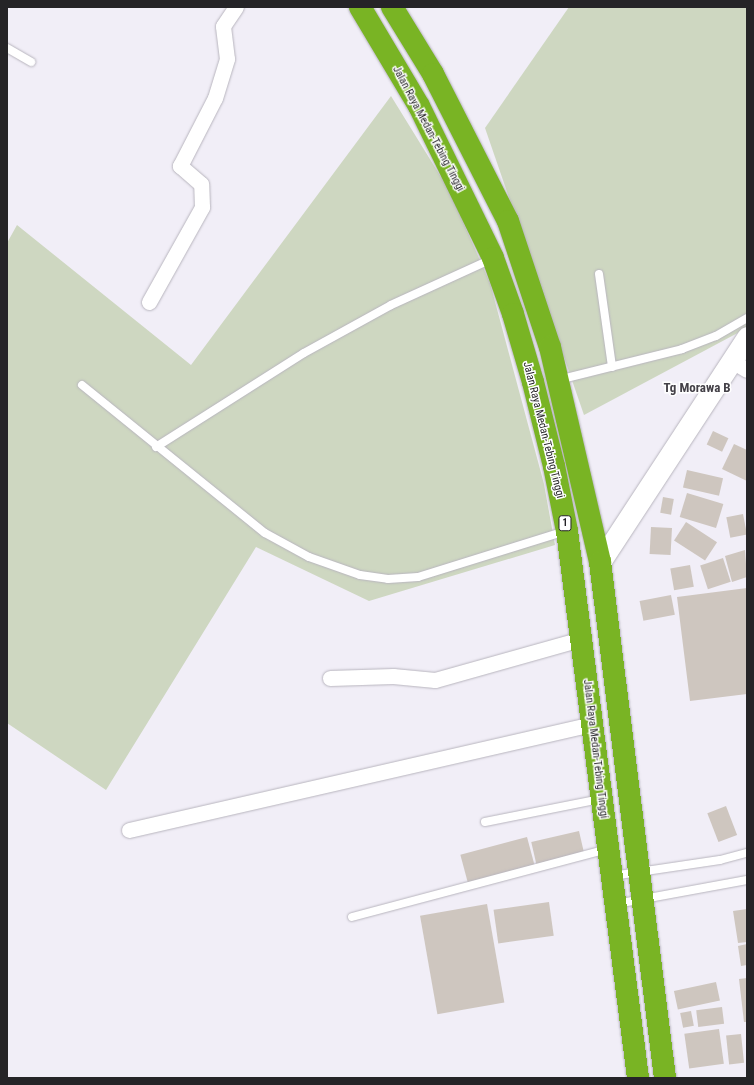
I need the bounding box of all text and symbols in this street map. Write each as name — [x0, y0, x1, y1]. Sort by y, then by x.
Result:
street label: Jalan Raya Medan-Tebing Tinggi — [389, 64, 467, 194]
street label: Jalan Raya Medan-Tebing Tinggi — [520, 360, 566, 500]
district label: Tg Morawa B — [663, 380, 731, 396]
road number: 1 — [558, 515, 572, 531]
street label: Jalan Raya Medan-Tebing Tinggi — [580, 679, 610, 819]

